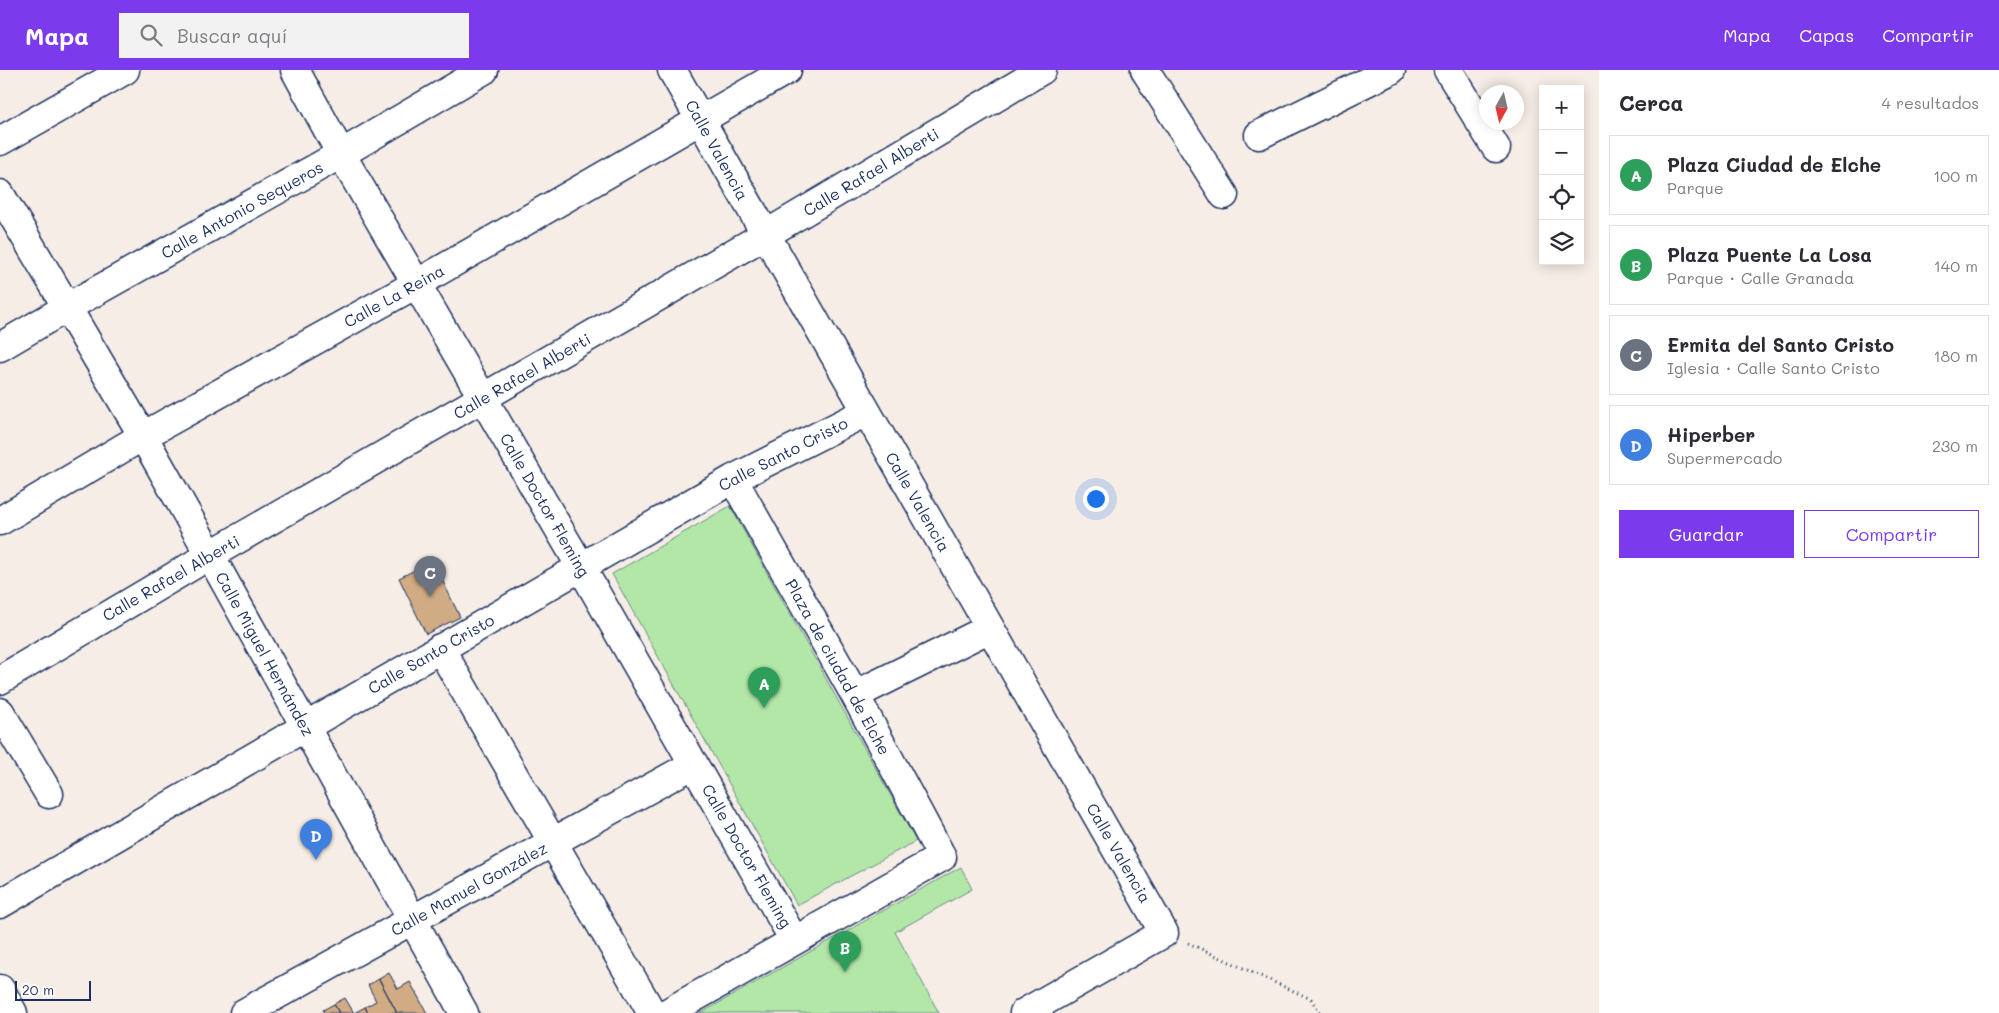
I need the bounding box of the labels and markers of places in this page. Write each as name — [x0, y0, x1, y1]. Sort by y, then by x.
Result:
pin: C — [414, 556, 446, 597]
pin: A — [748, 667, 780, 708]
pin: D — [300, 819, 332, 860]
pin: B — [829, 931, 861, 972]

